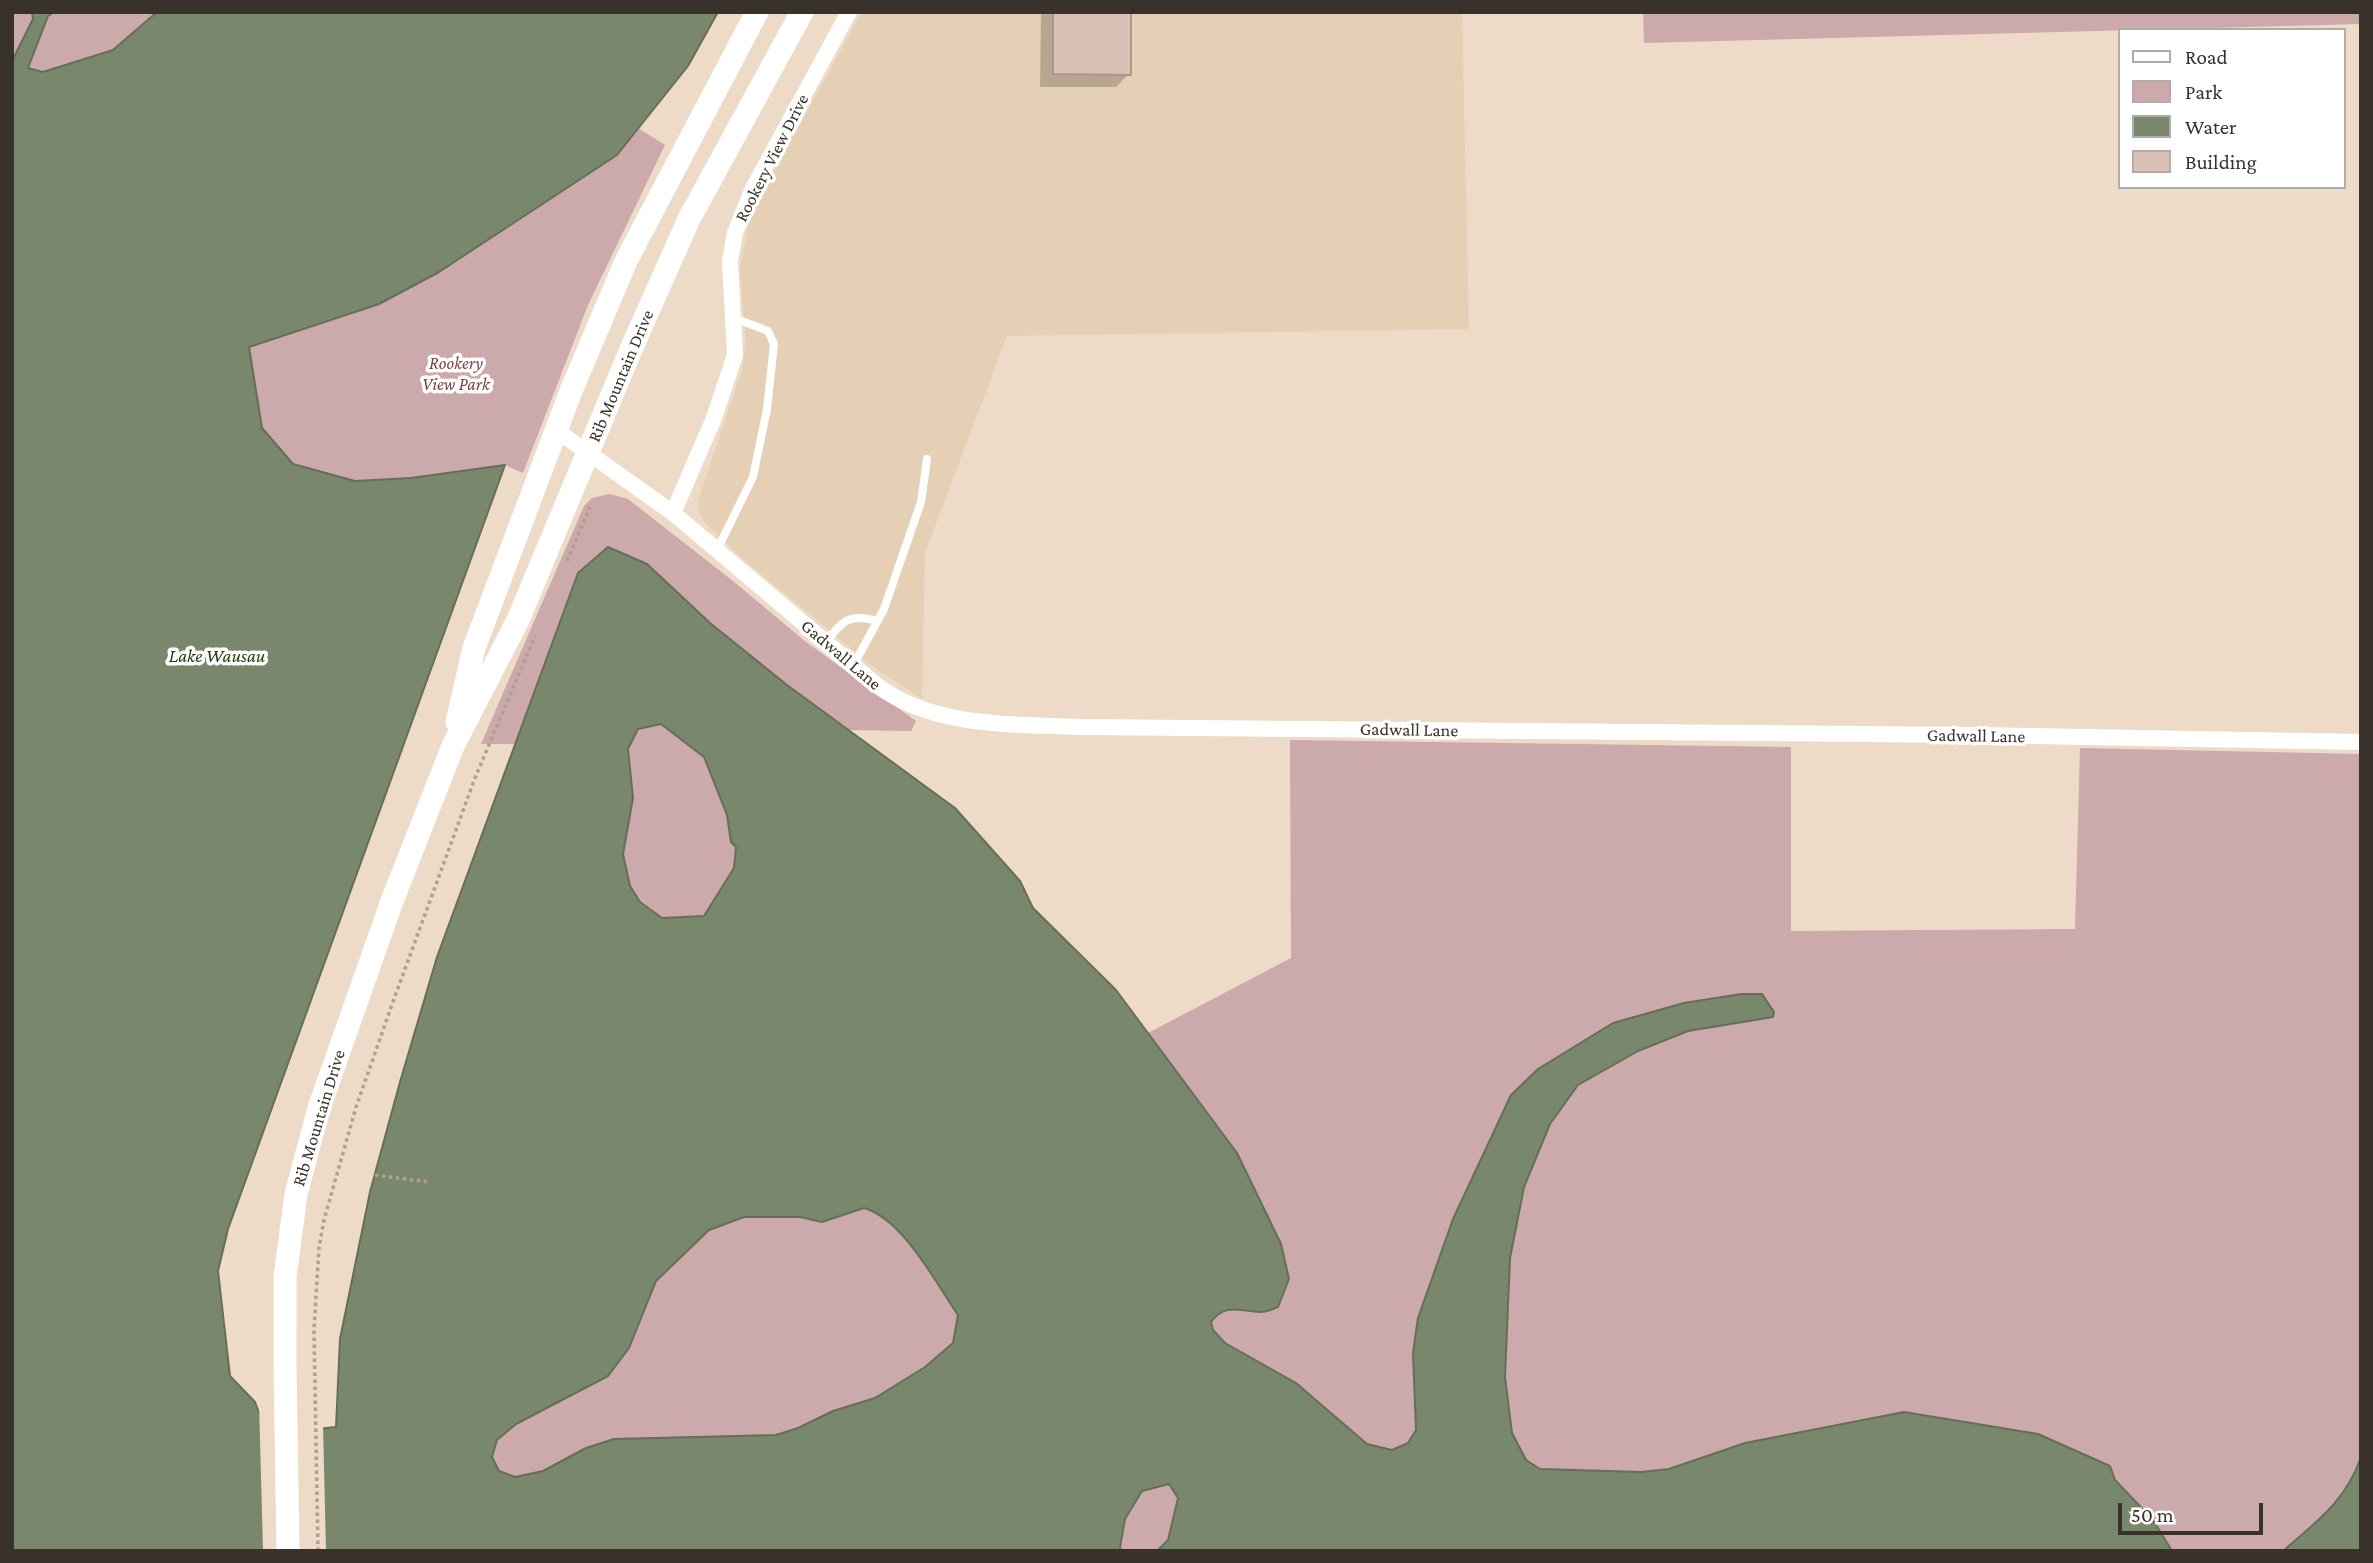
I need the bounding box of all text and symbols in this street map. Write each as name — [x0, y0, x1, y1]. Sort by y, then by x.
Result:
legend — [2118, 28, 2345, 189]
text: Road — [2185, 45, 2228, 69]
text: Park — [2185, 80, 2222, 104]
street label: Rookery View Drive — [730, 91, 814, 225]
text: Water — [2185, 115, 2237, 139]
text: Building — [2185, 150, 2257, 174]
street label: Rib Mountain Drive — [583, 307, 659, 445]
park label: Rookery View Park — [422, 352, 490, 394]
street label: Gadwall Lane — [796, 615, 886, 695]
water label: Lake Wausau — [169, 645, 265, 667]
street label: Gadwall Lane — [1360, 718, 1458, 742]
street label: Gadwall Lane — [1927, 724, 2025, 748]
street label: Rib Mountain Drive — [288, 1047, 350, 1189]
scale bar — [2121, 1490, 2266, 1534]
text: 50 m — [2131, 1503, 2174, 1527]

